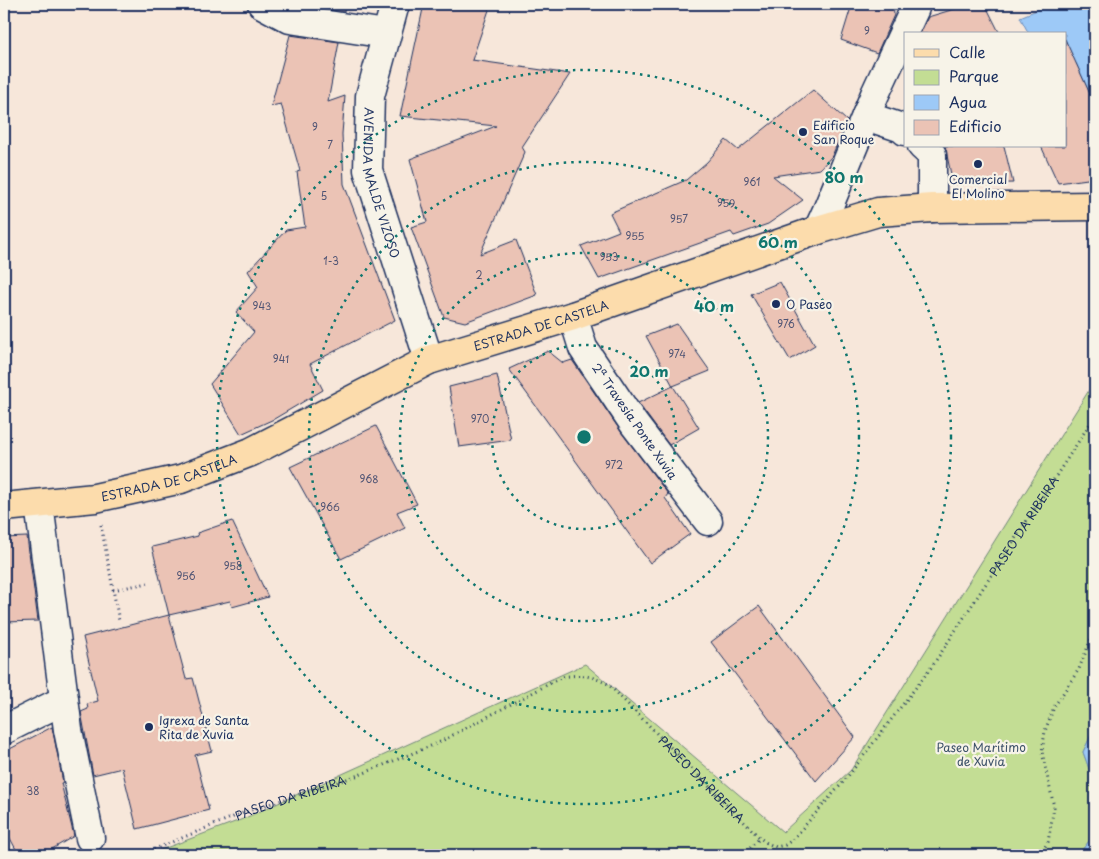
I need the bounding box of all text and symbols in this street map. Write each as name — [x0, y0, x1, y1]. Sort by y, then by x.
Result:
house number: 9 — [864, 23, 870, 38]
legend — [904, 32, 1066, 148]
text: Calle — [949, 40, 986, 63]
text: Parque — [949, 64, 999, 87]
text: Agua — [949, 90, 987, 113]
street label: AVENIDA MALDE VIZOSO — [359, 107, 405, 260]
text: Edificio — [949, 114, 1002, 137]
place label: Edificio San Roque — [813, 116, 875, 148]
house number: 9 — [312, 119, 318, 134]
marker: Edificio San Roque — [797, 126, 809, 138]
house number: 7 — [327, 137, 333, 152]
marker: Comercial El Molino — [972, 158, 984, 170]
text: 80 m — [824, 165, 864, 188]
place label: Comercial El Molino — [949, 170, 1007, 202]
house number: 961 — [744, 174, 760, 189]
house number: 5 — [321, 188, 327, 203]
house number: 959 — [717, 195, 735, 210]
house number: 957 — [670, 211, 688, 226]
house number: 955 — [626, 228, 645, 243]
text: 60 m — [758, 230, 798, 253]
house number: 953 — [600, 249, 618, 264]
house number: 1-3 — [323, 253, 339, 268]
house number: 2 — [475, 267, 483, 282]
text: 40 m — [694, 294, 734, 317]
street label: ESTRADA DE CASTELA — [471, 295, 611, 355]
place label: O Paseo — [786, 295, 832, 313]
house number: 943 — [253, 298, 272, 313]
marker: O Paseo — [770, 298, 782, 310]
house number: 976 — [777, 316, 795, 331]
house number: 974 — [668, 346, 686, 361]
house number: 941 — [273, 351, 289, 366]
street label: 2ª Travesía Ponte Xuvia — [588, 359, 682, 483]
text: 20 m — [630, 359, 668, 382]
house number: 970 — [471, 411, 489, 426]
centre of rings — [575, 428, 593, 446]
street label: ESTRADA DE CASTELA — [99, 449, 239, 505]
house number: 972 — [605, 457, 623, 472]
house number: 968 — [360, 471, 378, 486]
street label: PASEO DA RIBEIRA — [984, 472, 1063, 579]
house number: 966 — [320, 499, 340, 514]
house number: 958 — [224, 558, 242, 573]
house number: 956 — [176, 568, 196, 583]
place label: Igrexa de Santa Rita de Xuvia — [159, 711, 249, 743]
marker: Igrexa de Santa Rita de Xuvia — [143, 721, 155, 733]
street label: PASEO DA RIBEIRA — [655, 731, 749, 827]
park label: Paseo Marítimo de Xuvia — [936, 738, 1026, 770]
street label: PASEO DA RIBEIRA — [232, 771, 348, 824]
house number: 38 — [27, 783, 39, 798]

